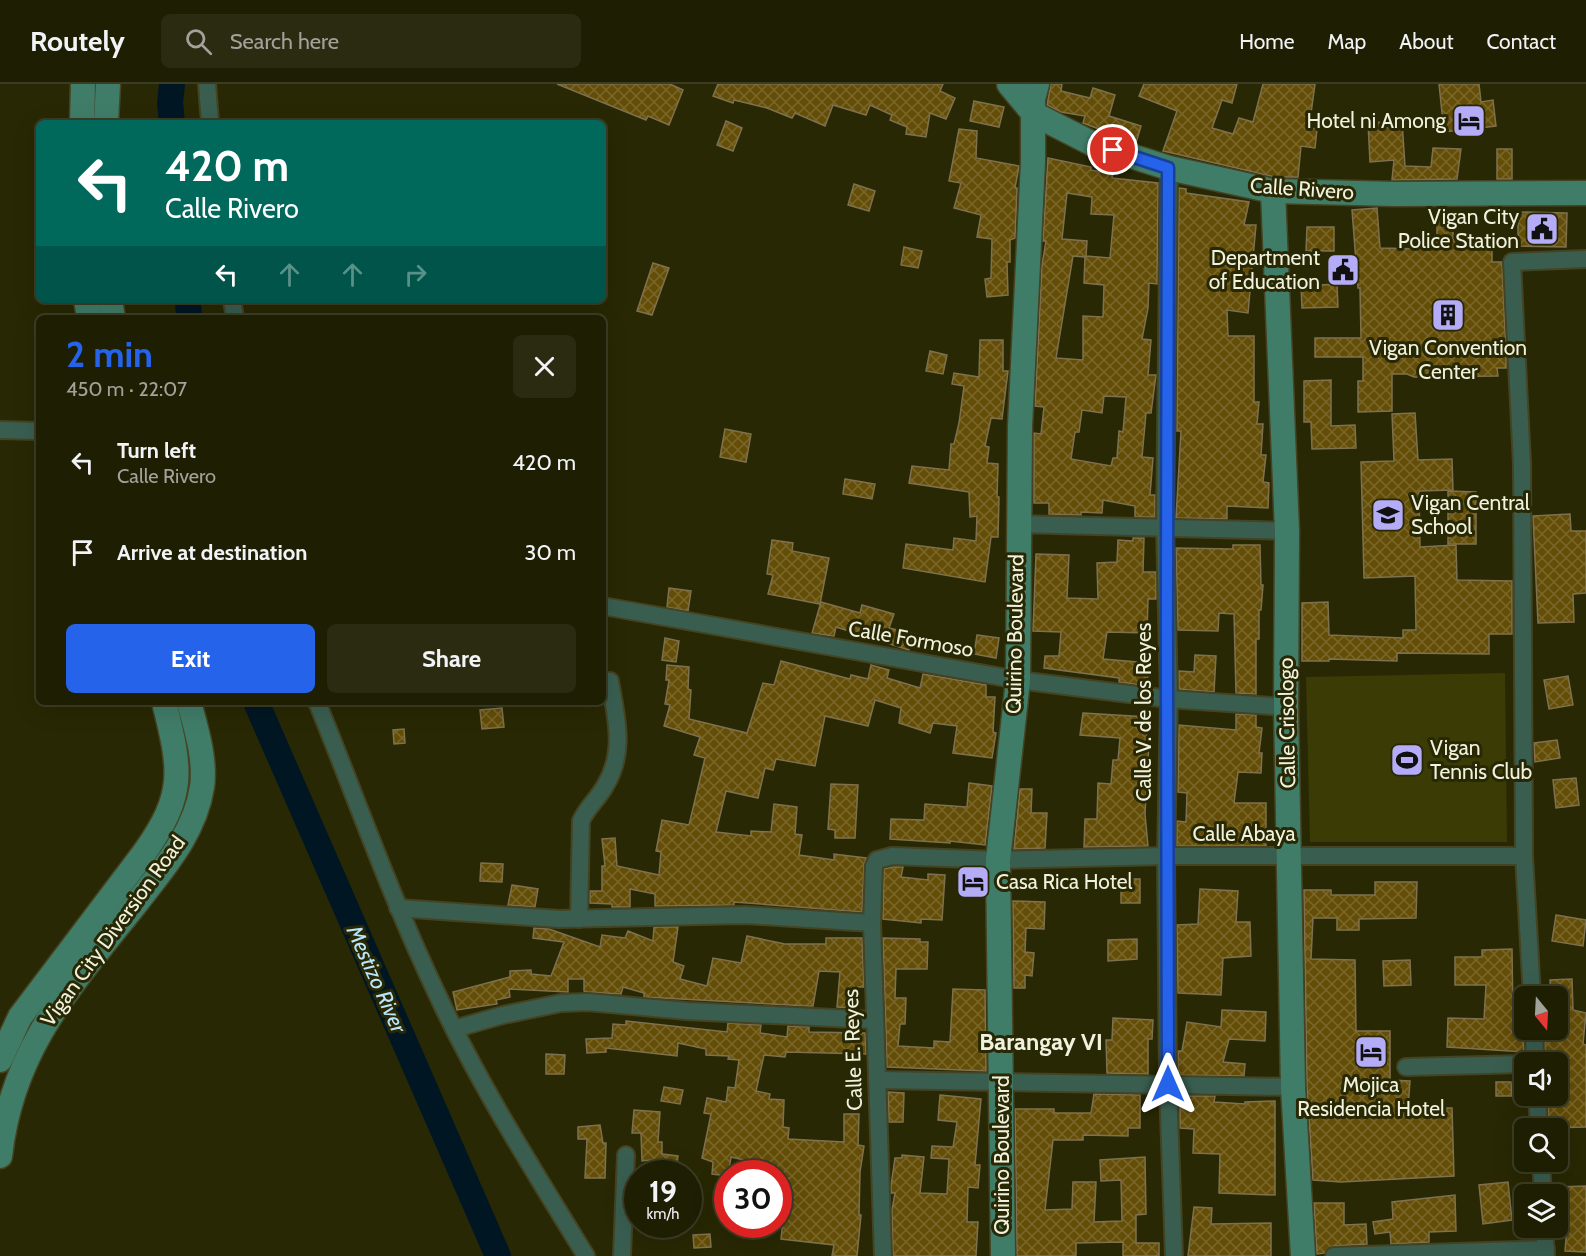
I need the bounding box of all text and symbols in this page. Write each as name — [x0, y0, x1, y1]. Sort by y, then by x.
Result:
search box — [161, 14, 581, 68]
text: Routely — [30, 24, 125, 58]
icon: search — [182, 25, 215, 58]
text: Search here — [230, 28, 339, 55]
text: Home — [1239, 29, 1295, 54]
text: Map — [1328, 29, 1366, 54]
text: About — [1399, 29, 1453, 54]
text: Contact — [1486, 29, 1556, 54]
hotel icon: Hotel ni Among — [1451, 103, 1487, 139]
place label: Hotel ni Among — [1307, 108, 1447, 133]
pin — [1087, 124, 1138, 175]
icon: arrive — [1096, 133, 1129, 166]
text: 420 m — [165, 140, 289, 192]
icon: left — [66, 144, 144, 222]
street label: Calle Rivero — [1249, 172, 1355, 205]
text: Calle Rivero — [165, 192, 299, 225]
place label: Vigan City Police Station — [1398, 204, 1519, 253]
public building icon: Vigan City Police Station — [1524, 211, 1560, 247]
place label: Department of Education — [1209, 245, 1320, 294]
public building icon: Department of Education — [1325, 252, 1361, 288]
icon: left — [210, 258, 243, 291]
icon: ahead — [273, 258, 306, 291]
icon: ahead — [336, 258, 369, 291]
icon: right — [399, 258, 432, 291]
building icon: Vigan Convention Center — [1430, 297, 1466, 333]
text: 2 min — [66, 332, 153, 376]
button: close — [513, 335, 576, 398]
place label: Vigan Convention Center — [1369, 335, 1527, 384]
text: 450 m · 22:07 — [66, 377, 187, 401]
text: Turn left — [117, 437, 196, 464]
icon: left — [66, 446, 99, 479]
text: 420 m — [512, 449, 576, 476]
text: Calle Rivero — [117, 464, 216, 488]
place label: Vigan Central School — [1411, 490, 1530, 539]
school or university icon: Vigan Central School — [1370, 497, 1406, 533]
icon: arrive — [66, 536, 99, 569]
text: Arrive at destination — [117, 539, 307, 566]
text: 30 m — [524, 539, 576, 566]
street label: Quirino Boulevard — [1001, 554, 1028, 714]
street label: Calle Formoso — [846, 615, 976, 662]
street label: Calle V. de los Reyes — [1131, 622, 1156, 802]
button: Exit — [66, 624, 315, 693]
button: Share — [327, 624, 576, 693]
street label: Calle Crisologo — [1273, 657, 1300, 789]
place label: Vigan Tennis Club — [1430, 735, 1532, 784]
sports icon: Vigan Tennis Club — [1389, 742, 1425, 778]
street label: Calle Abaya — [1192, 821, 1296, 846]
street label: Vigan City Diversion Road — [35, 831, 190, 1031]
hotel icon: Casa Rica Hotel — [955, 864, 991, 900]
place label: Casa Rica Hotel — [996, 869, 1133, 894]
water label: Mestizo River — [340, 920, 413, 1038]
north arrow — [1514, 986, 1568, 1040]
map controls — [1514, 986, 1568, 1238]
street label: Calle E. Reyes — [838, 988, 867, 1111]
district label: Barangay VI — [979, 1027, 1103, 1056]
hotel icon: Mojica Residencia Hotel — [1353, 1034, 1389, 1070]
position arrow — [1136, 1052, 1200, 1116]
button: sound — [1514, 1052, 1568, 1106]
place label: Mojica Residencia Hotel — [1297, 1072, 1445, 1121]
street label: Quirino Boulevard — [989, 1075, 1014, 1235]
button: search — [1514, 1118, 1568, 1172]
speed limit sign: 30 — [714, 1160, 792, 1238]
text: 19 — [649, 1173, 677, 1210]
button: layers — [1514, 1184, 1568, 1238]
text: km/h — [647, 1205, 679, 1223]

